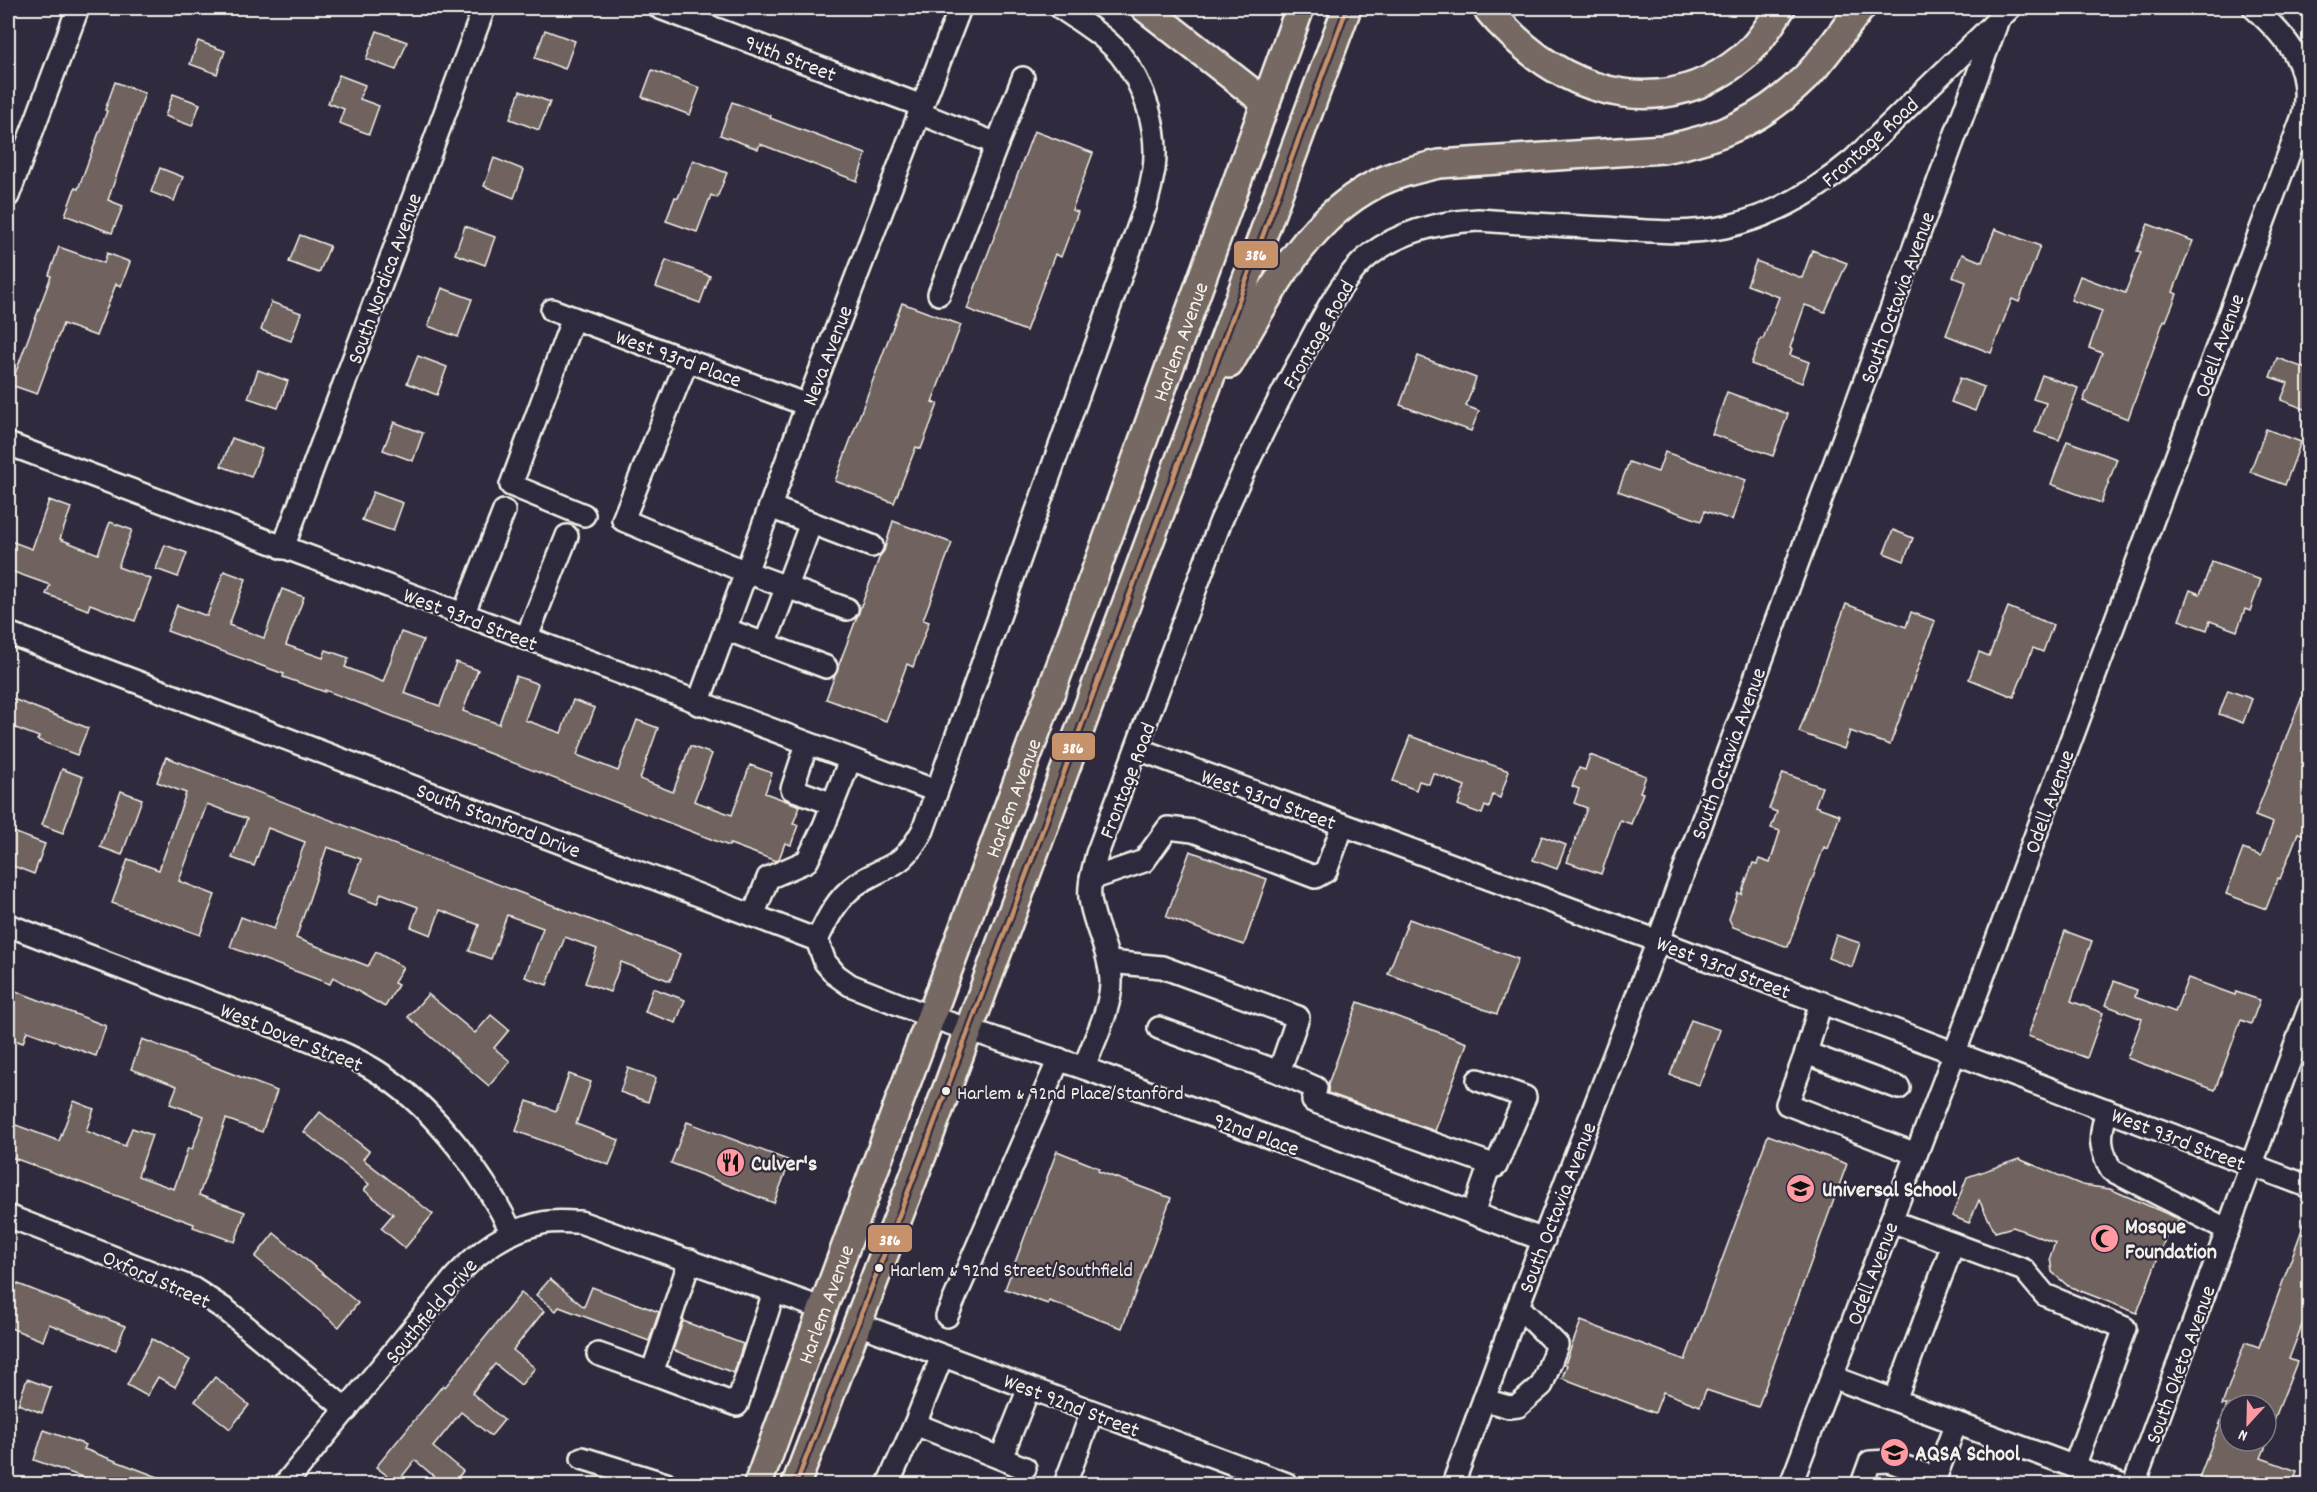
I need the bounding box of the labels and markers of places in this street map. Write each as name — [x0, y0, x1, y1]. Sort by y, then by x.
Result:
place label: Harlem & 92nd Place/Stanford — [957, 1081, 1184, 1109]
marker: Harlem & 92nd Place/Stanford — [940, 1085, 952, 1097]
restaurant icon: Culver's — [714, 1146, 746, 1178]
place label: Culver's — [751, 1150, 817, 1181]
school or university icon: Universal School — [1785, 1172, 1817, 1204]
place label: Universal School — [1822, 1176, 1958, 1207]
place label: Mosque Foundation — [2125, 1213, 2217, 1269]
mosque icon: Mosque Foundation — [2088, 1222, 2120, 1254]
place label: Harlem & 92nd Street/Southfield — [890, 1258, 1133, 1286]
marker: Harlem & 92nd Street/Southfield — [873, 1262, 885, 1274]
school or university icon: AQSA School — [1878, 1436, 1910, 1468]
place label: AQSA School — [1915, 1440, 2021, 1471]

